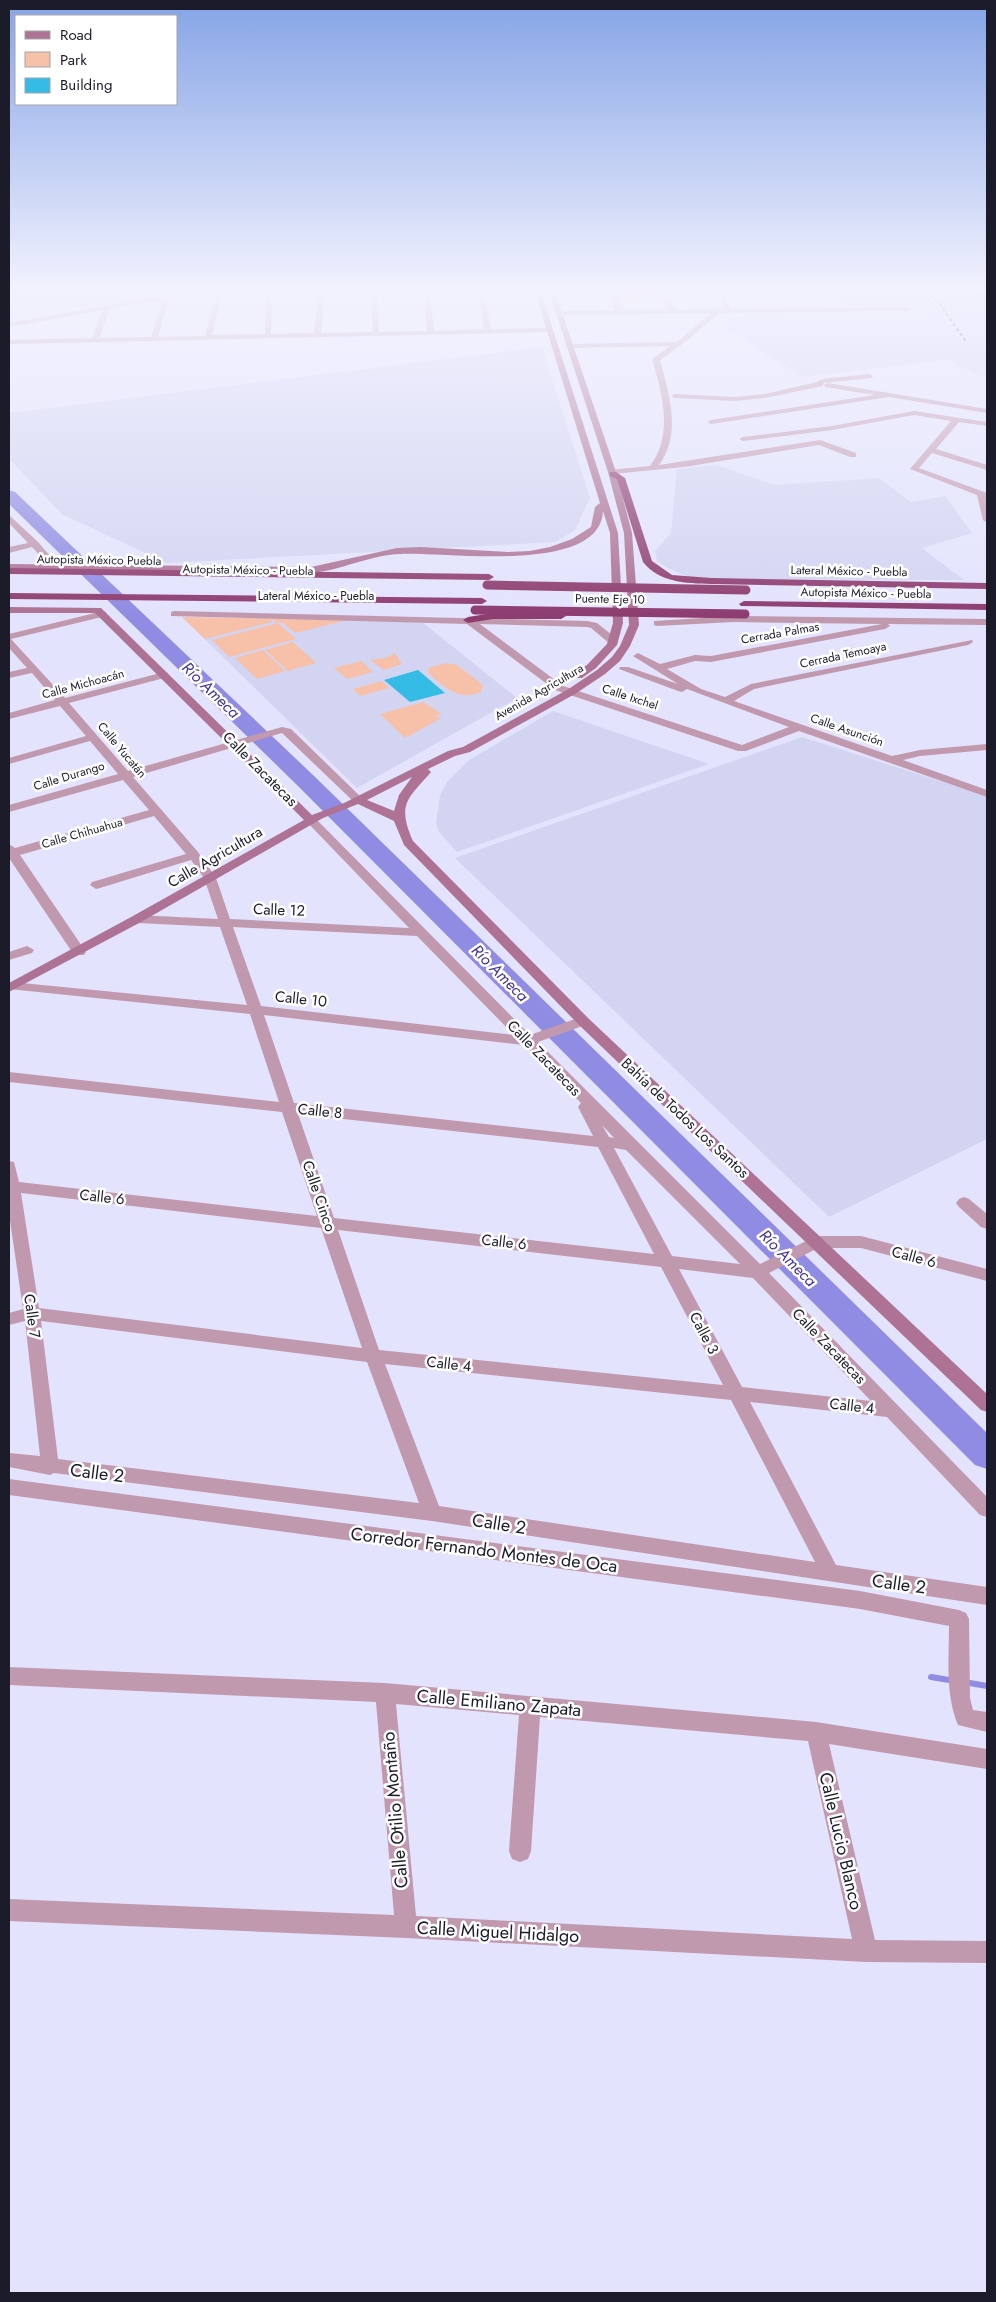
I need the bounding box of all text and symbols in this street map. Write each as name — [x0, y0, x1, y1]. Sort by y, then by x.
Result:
legend — [15, 15, 178, 105]
text: Road — [60, 24, 92, 46]
text: Park — [60, 49, 87, 71]
text: Building — [60, 74, 112, 96]
street label: Autopista México Puebla — [37, 550, 162, 570]
street label: Autopista México - Puebla — [182, 560, 314, 580]
street label: Lateral México - Puebla — [790, 561, 908, 581]
street label: Autopista México - Puebla — [800, 583, 932, 603]
street label: Lateral México - Puebla — [258, 587, 375, 605]
street label: Puente Eje 10 — [575, 589, 645, 609]
street label: Cerrada Palmas — [739, 617, 821, 649]
street label: Cerrada Temoaya — [798, 637, 888, 673]
water label: Río Ameca — [177, 656, 245, 724]
street label: Avenida Agricultura — [491, 659, 587, 725]
street label: Calle Michoacán — [40, 664, 126, 704]
street label: Calle Ixchel — [600, 679, 660, 715]
street label: Calle Asunción — [808, 709, 886, 751]
street label: Calle Yucatán — [93, 718, 151, 782]
street label: Calle Zacatecas — [218, 727, 302, 811]
street label: Calle Durango — [31, 757, 107, 795]
street label: Calle Chihuahua — [39, 813, 125, 853]
street label: Calle Agricultura — [163, 821, 267, 893]
street label: Calle 12 — [253, 898, 305, 922]
water label: Río Ameca — [466, 939, 534, 1007]
street label: Calle 10 — [274, 985, 328, 1013]
street label: Calle Zacatecas — [502, 1015, 586, 1101]
street label: Bahía de Todos Los Santos — [616, 1053, 754, 1183]
street label: Calle 8 — [297, 1098, 343, 1124]
street label: Calle Cinco — [297, 1157, 341, 1235]
street label: Calle 6 — [78, 1184, 126, 1210]
water label: Río Ameca — [754, 1224, 822, 1292]
street label: Calle 6 — [480, 1229, 528, 1255]
street label: Calle 6 — [889, 1241, 939, 1273]
street label: Calle 7 — [18, 1292, 46, 1340]
street label: Calle Zacatecas — [787, 1303, 871, 1389]
street label: Calle 3 — [684, 1308, 724, 1358]
street label: Calle 4 — [425, 1351, 473, 1377]
street label: Calle 4 — [828, 1393, 876, 1419]
street label: Calle 2 — [69, 1457, 125, 1489]
street label: Calle 2 — [470, 1507, 528, 1541]
street label: Corredor Fernando Montes de Oca — [349, 1521, 619, 1579]
street label: Calle 2 — [870, 1567, 928, 1601]
street label: Calle Emiliano Zapata — [416, 1683, 582, 1723]
street label: Calle Otilio Montaño — [375, 1730, 415, 1889]
street label: Calle Lucio Blanco — [813, 1770, 869, 1912]
street label: Calle Miguel Hidalgo — [416, 1915, 580, 1949]

